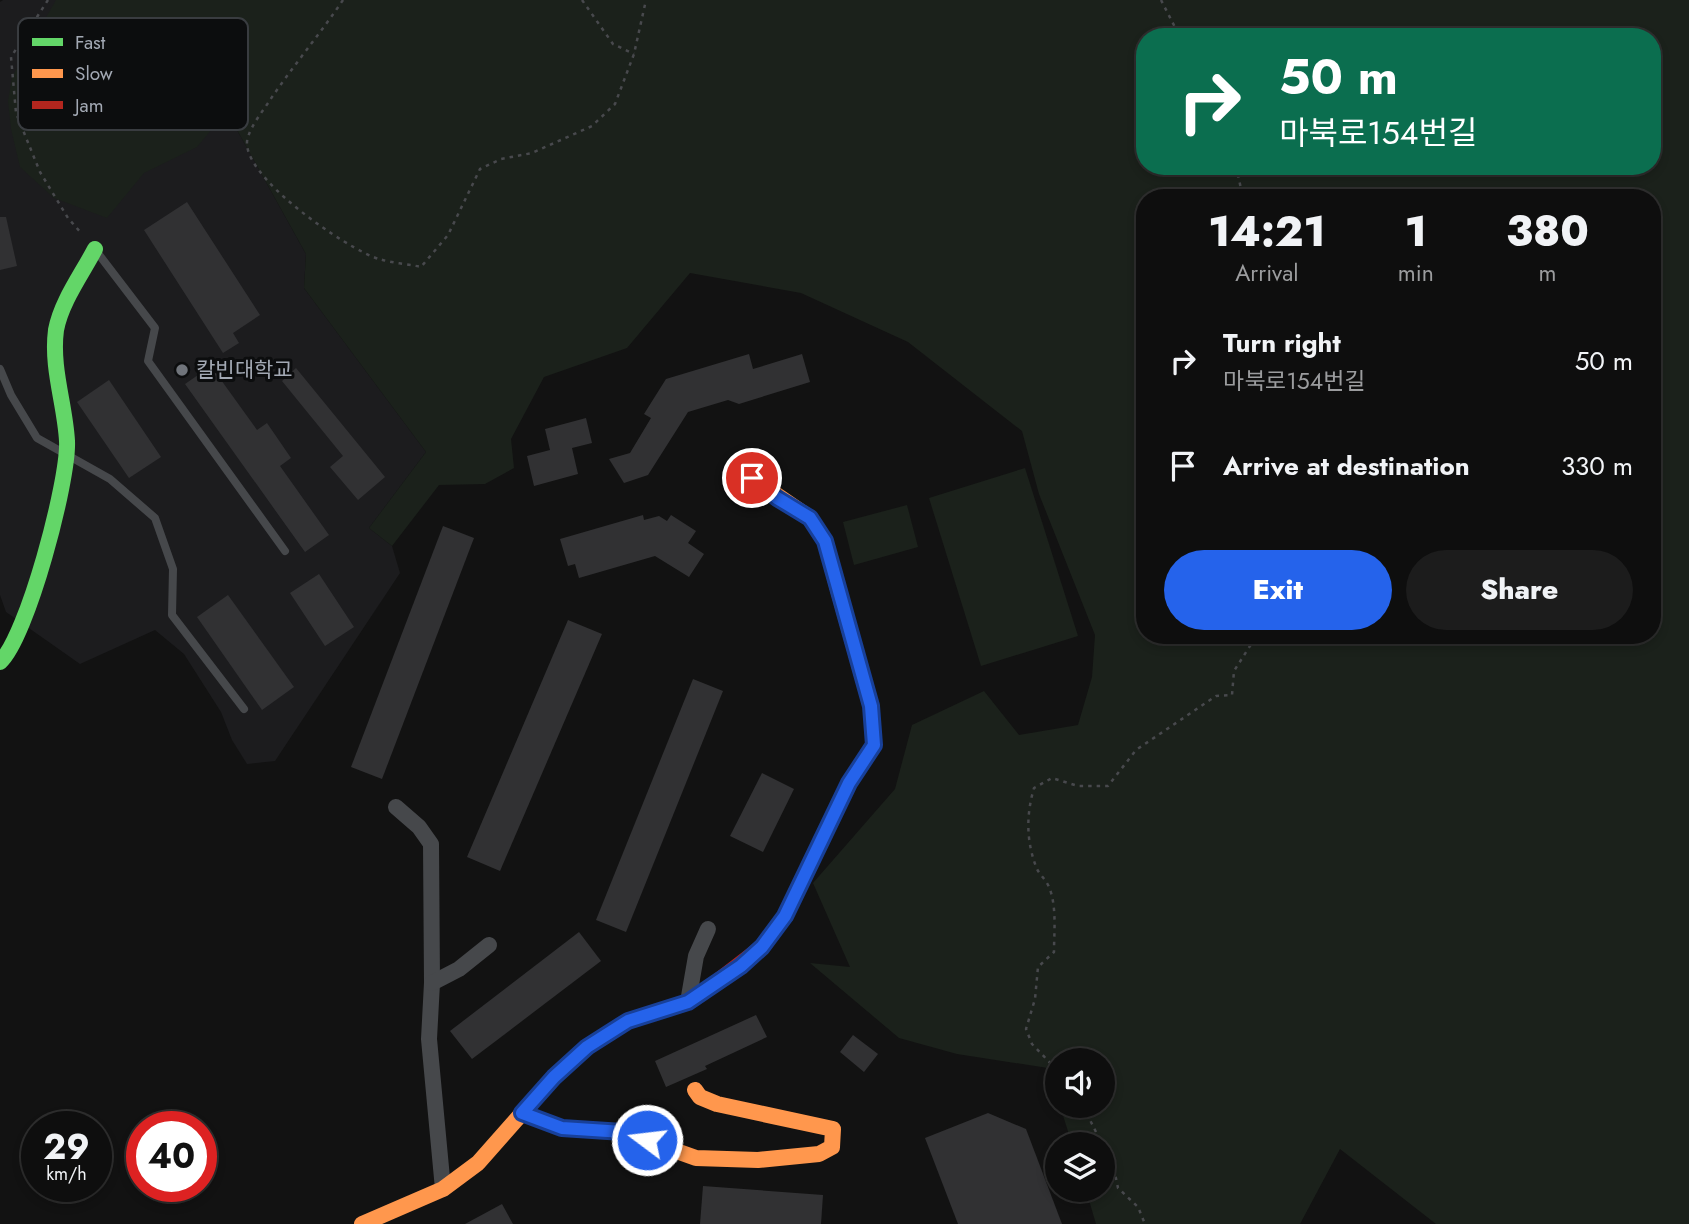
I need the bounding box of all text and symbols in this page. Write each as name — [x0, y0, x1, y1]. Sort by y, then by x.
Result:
legend — [18, 18, 248, 130]
text: Fast — [75, 29, 106, 56]
text: 50 m — [1279, 42, 1398, 112]
icon: right — [1164, 56, 1255, 147]
text: Slow — [75, 60, 113, 87]
text: Jam — [72, 92, 104, 119]
text: 마북로154번길 — [1279, 110, 1477, 156]
text: 14:21 — [1208, 201, 1326, 262]
text: 1 — [1405, 201, 1427, 262]
text: 380 — [1506, 201, 1589, 262]
text: Arrival — [1235, 256, 1299, 290]
text: min — [1398, 256, 1434, 290]
text: m — [1538, 256, 1556, 290]
text: Turn right — [1223, 324, 1341, 362]
icon: right — [1164, 342, 1202, 380]
text: 50 m — [1575, 342, 1633, 380]
place label: 칼빈대학교 — [196, 355, 293, 385]
marker: 칼빈대학교 — [174, 362, 190, 378]
text: 마북로154번길 — [1223, 364, 1366, 398]
icon: arrive — [1164, 447, 1202, 485]
text: Arrive at destination — [1223, 447, 1470, 485]
text: 330 m — [1561, 447, 1633, 485]
pin — [722, 448, 782, 508]
icon: arrive — [733, 459, 771, 497]
button: Exit — [1164, 550, 1392, 630]
button: Share — [1406, 550, 1633, 630]
map controls — [1045, 1048, 1115, 1202]
button: sound — [1045, 1048, 1115, 1118]
position arrow — [610, 1103, 684, 1177]
speed limit sign: 40 — [126, 1111, 217, 1202]
text: 29 — [43, 1122, 90, 1172]
button: layers — [1045, 1132, 1115, 1202]
text: km/h — [46, 1161, 87, 1187]

